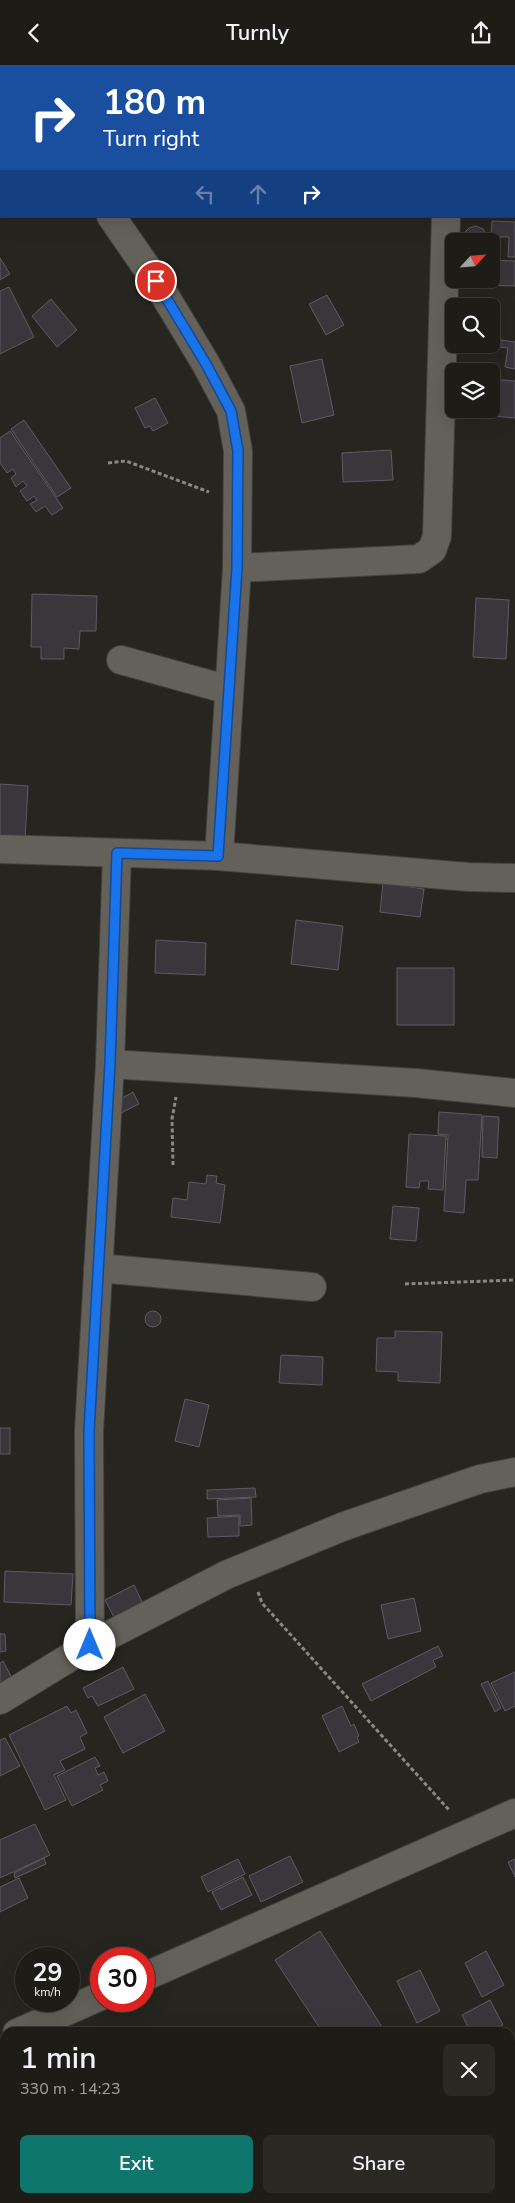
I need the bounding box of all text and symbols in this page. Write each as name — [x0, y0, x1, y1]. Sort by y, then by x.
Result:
text: Turnly — [226, 18, 289, 48]
icon: back — [20, 19, 48, 47]
icon: share — [467, 19, 495, 47]
text: 180 m — [103, 79, 206, 126]
icon: right — [20, 85, 85, 150]
text: Turn right — [103, 124, 199, 154]
icon: left — [191, 180, 219, 208]
icon: ahead — [244, 180, 272, 208]
icon: right — [297, 180, 325, 208]
north arrow — [445, 233, 500, 287]
map controls — [445, 233, 500, 418]
pin — [135, 260, 177, 302]
icon: arrive — [142, 267, 170, 295]
button: search — [445, 298, 500, 353]
button: layers — [445, 363, 500, 418]
position arrow — [63, 1618, 115, 1670]
speed limit sign: 30 — [90, 1947, 155, 2012]
text: 29 — [32, 1956, 63, 1990]
text: km/h — [34, 1984, 61, 2000]
text: 1 min — [20, 2038, 96, 2079]
button: close — [443, 2044, 495, 2096]
text: 330 m · 14:23 — [20, 2078, 121, 2100]
button: Exit — [20, 2135, 253, 2193]
button: Share — [263, 2135, 495, 2193]

